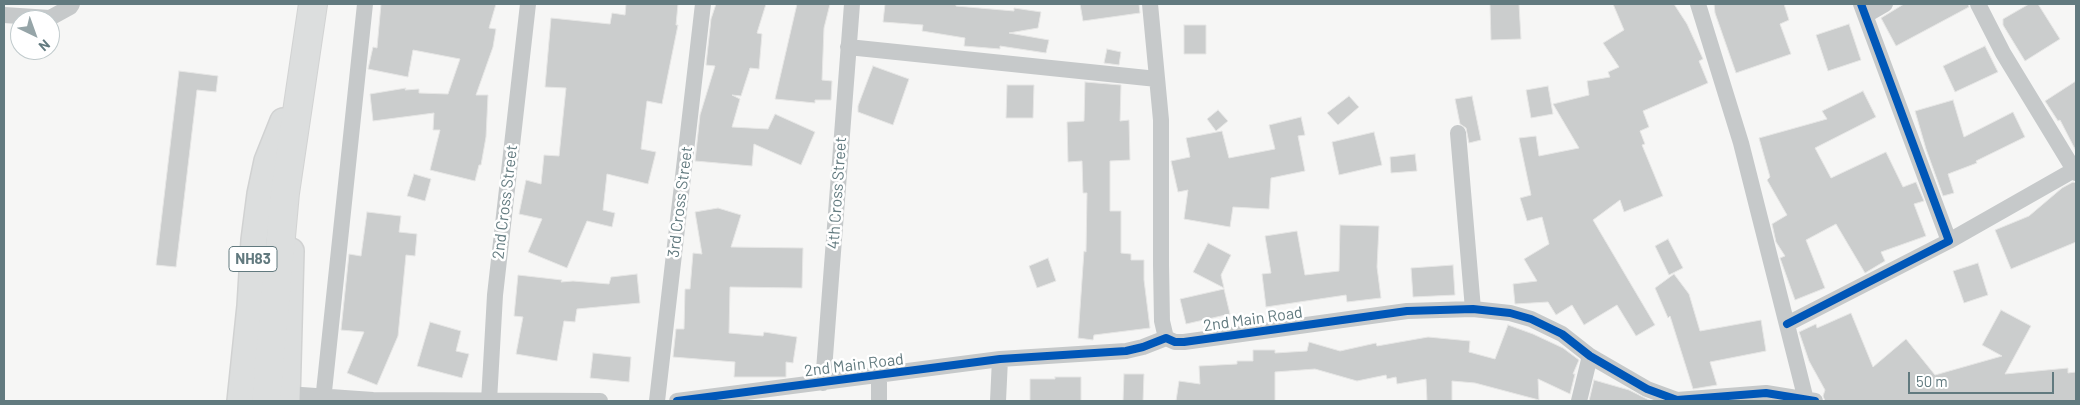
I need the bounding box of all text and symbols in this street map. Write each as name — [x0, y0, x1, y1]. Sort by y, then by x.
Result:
north arrow — [10, 10, 60, 60]
text: N — [36, 36, 54, 55]
street label: 4th Cross Street — [823, 136, 851, 250]
street label: 2nd Cross Street — [488, 144, 522, 260]
street label: 3rd Cross Street — [664, 145, 696, 259]
road number: NH83 — [229, 246, 277, 272]
street label: 2nd Main Road — [1202, 303, 1304, 335]
street label: 2nd Main Road — [803, 349, 905, 381]
scale bar — [1910, 362, 2056, 394]
text: 50 m — [1916, 372, 1948, 390]

